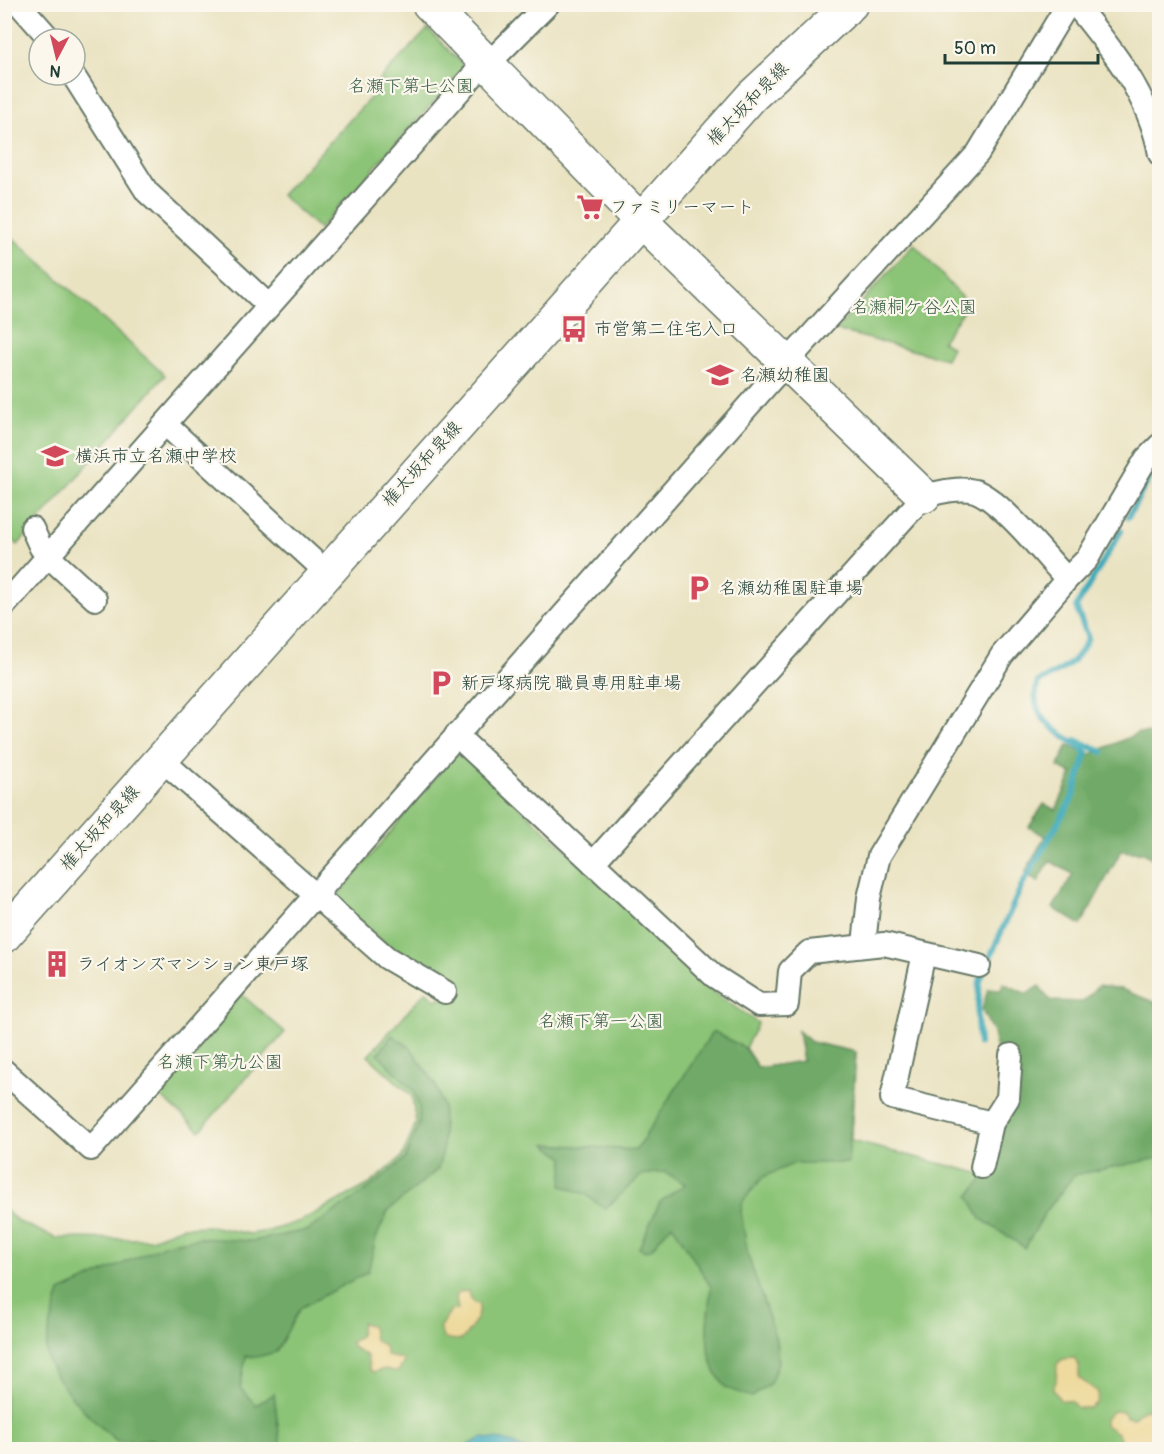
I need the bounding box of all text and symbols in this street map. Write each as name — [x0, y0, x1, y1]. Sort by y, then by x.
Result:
north arrow — [27, 27, 87, 87]
scale bar — [945, 27, 1098, 65]
text: 50 m — [954, 37, 996, 60]
street label: 権太坂和泉線 — [702, 57, 794, 151]
text: N — [49, 60, 62, 81]
park label: 名瀬下第七公園 — [348, 75, 474, 98]
supermarket icon: ファミリーマート — [575, 192, 605, 222]
place label: ファミリーマート — [610, 196, 754, 219]
park label: 名瀬桐ケ谷公園 — [851, 296, 977, 319]
bus stop icon: 市営第二住宅入口 — [559, 314, 589, 344]
place label: 市営第二住宅入口 — [594, 318, 738, 341]
school or university icon: 名瀬幼稚園 — [705, 360, 735, 390]
place label: 名瀬幼稚園 — [740, 364, 830, 387]
street label: 権太坂和泉線 — [377, 416, 467, 512]
school or university icon: 横浜市立名瀬中学校 — [40, 441, 70, 471]
place label: 横浜市立名瀬中学校 — [75, 445, 237, 468]
parking icon: 名瀬幼稚園駐車場 — [684, 573, 714, 603]
place label: 名瀬幼稚園駐車場 — [719, 577, 863, 600]
parking icon: 新戸塚病院 職員専用駐車場 — [426, 668, 456, 698]
place label: 新戸塚病院 職員専用駐車場 — [461, 672, 681, 695]
street label: 権太坂和泉線 — [55, 780, 145, 876]
building icon: ライオンズマンション東戸塚 — [42, 949, 72, 979]
place label: ライオンズマンション東戸塚 — [77, 953, 309, 976]
park label: 名瀬下第一公園 — [538, 1010, 664, 1033]
park label: 名瀬下第九公園 — [157, 1051, 283, 1074]

